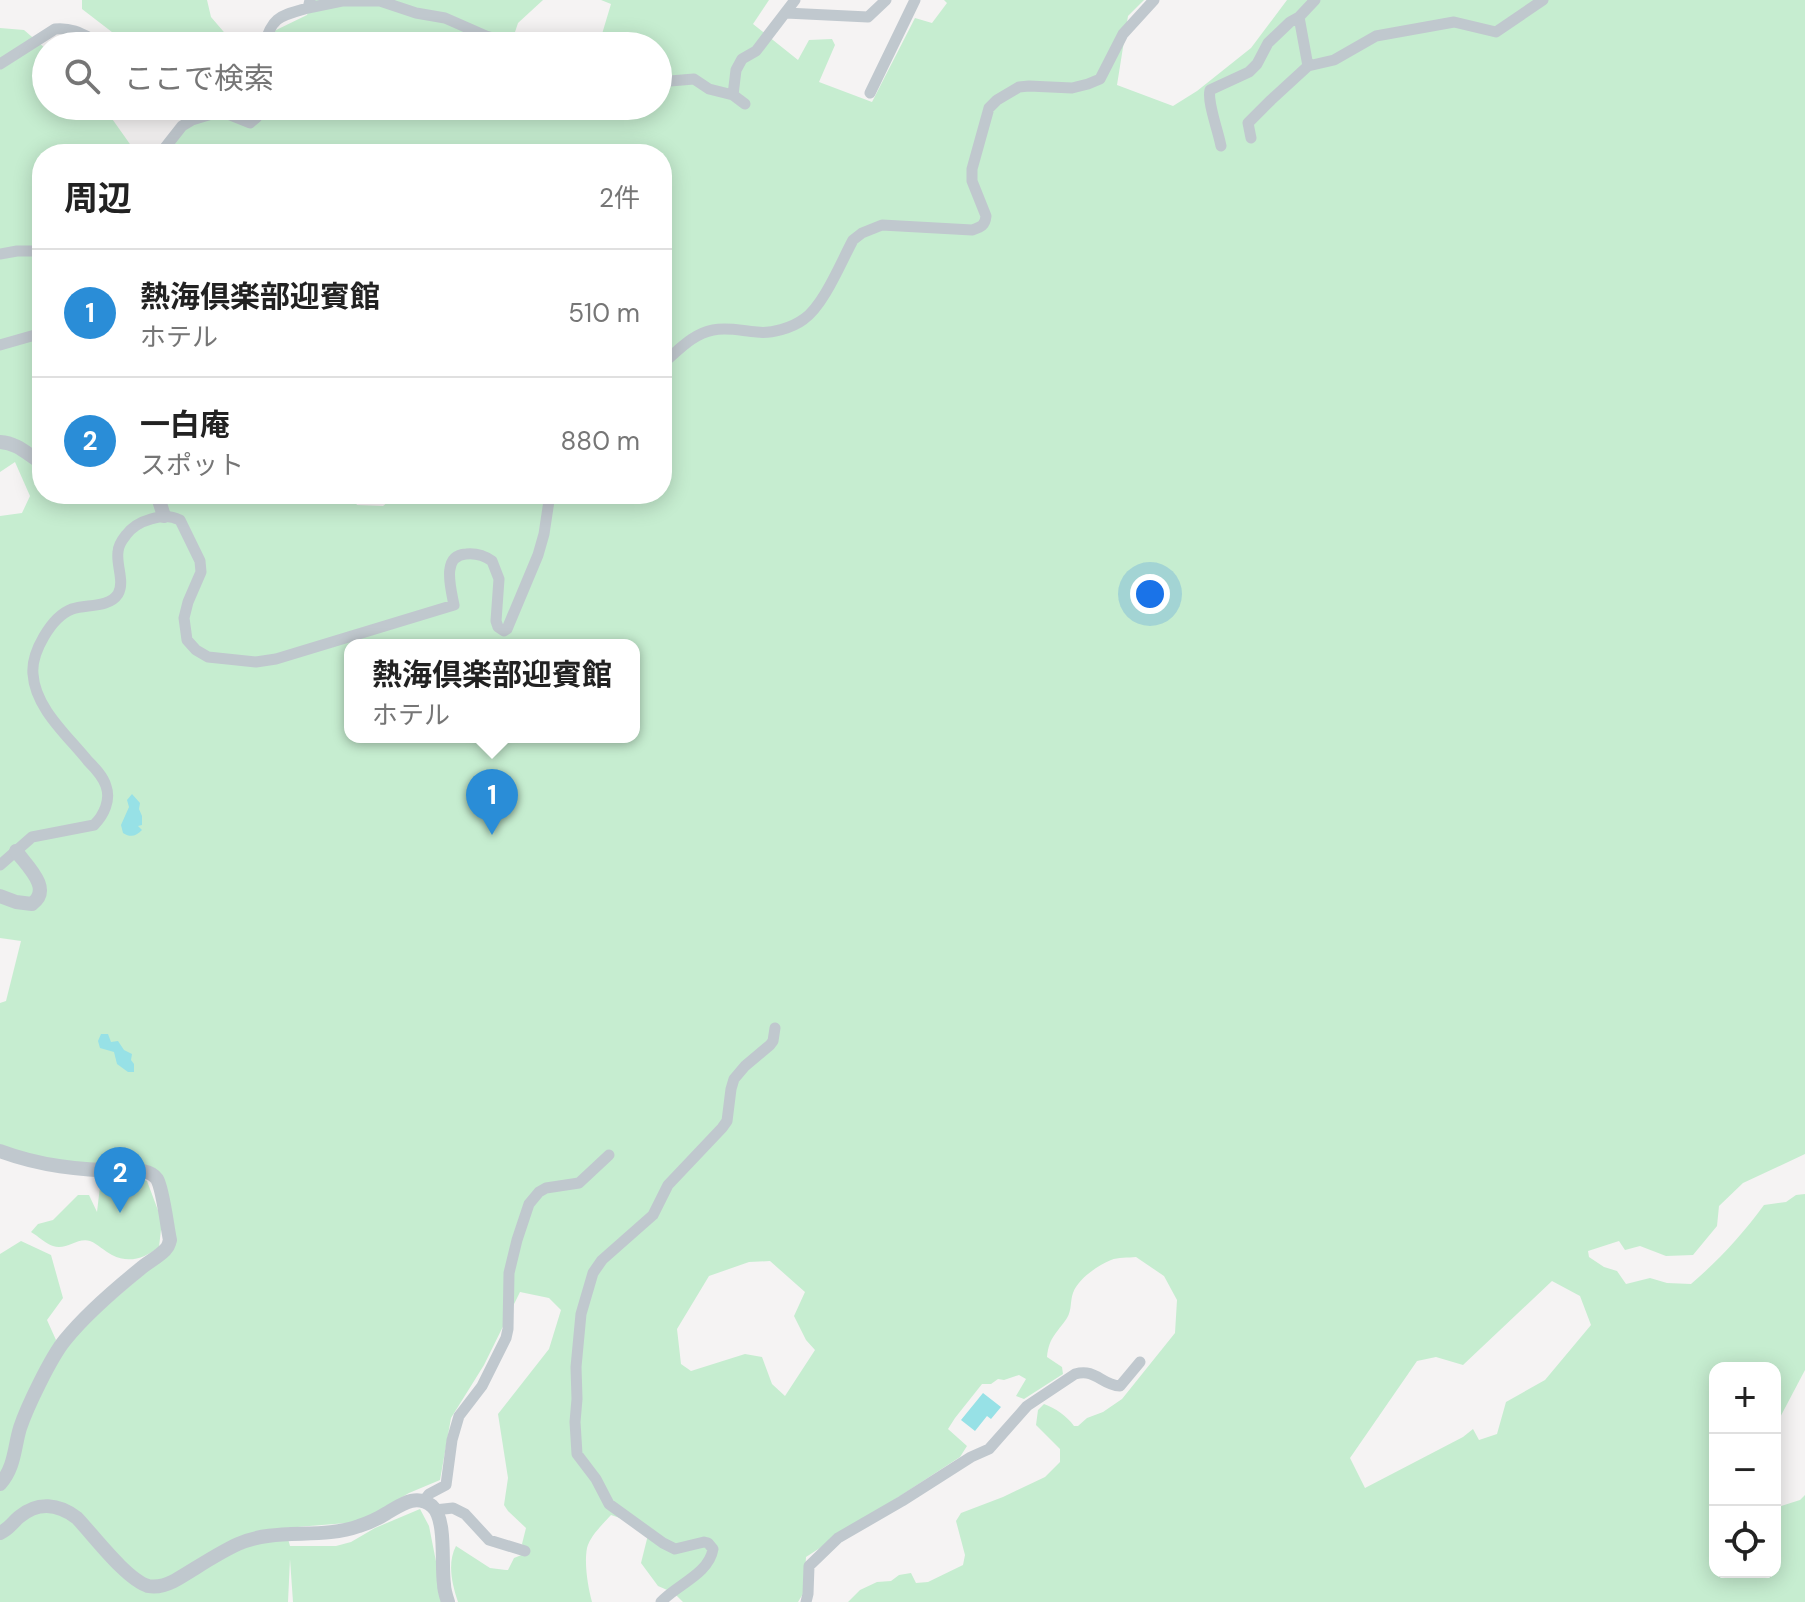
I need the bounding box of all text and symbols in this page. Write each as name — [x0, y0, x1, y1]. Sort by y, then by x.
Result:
search box — [32, 32, 672, 120]
icon: search — [60, 54, 104, 98]
text: ここで検索 — [124, 59, 274, 98]
text: 周辺 — [64, 176, 132, 221]
text: 2件 — [599, 181, 640, 215]
text: 熱海倶楽部迎賓館 — [140, 277, 380, 316]
text: 1 — [85, 296, 95, 330]
text: 510 m — [568, 296, 640, 330]
text: ホテル — [140, 320, 218, 354]
text: 一白庵 — [140, 405, 230, 444]
text: 2 — [82, 424, 98, 458]
text: 880 m — [561, 424, 640, 458]
text: スポット — [140, 448, 244, 482]
your location — [1130, 574, 1170, 614]
popup — [344, 639, 640, 743]
text: 熱海倶楽部迎賓館 — [372, 655, 612, 694]
text: ホテル — [372, 698, 450, 732]
pin: 1 — [466, 769, 518, 835]
pin: 2 — [94, 1147, 146, 1213]
map controls — [1709, 1362, 1781, 1578]
button: + — [1709, 1362, 1781, 1434]
button: − — [1709, 1434, 1781, 1506]
button: locate — [1709, 1506, 1781, 1578]

